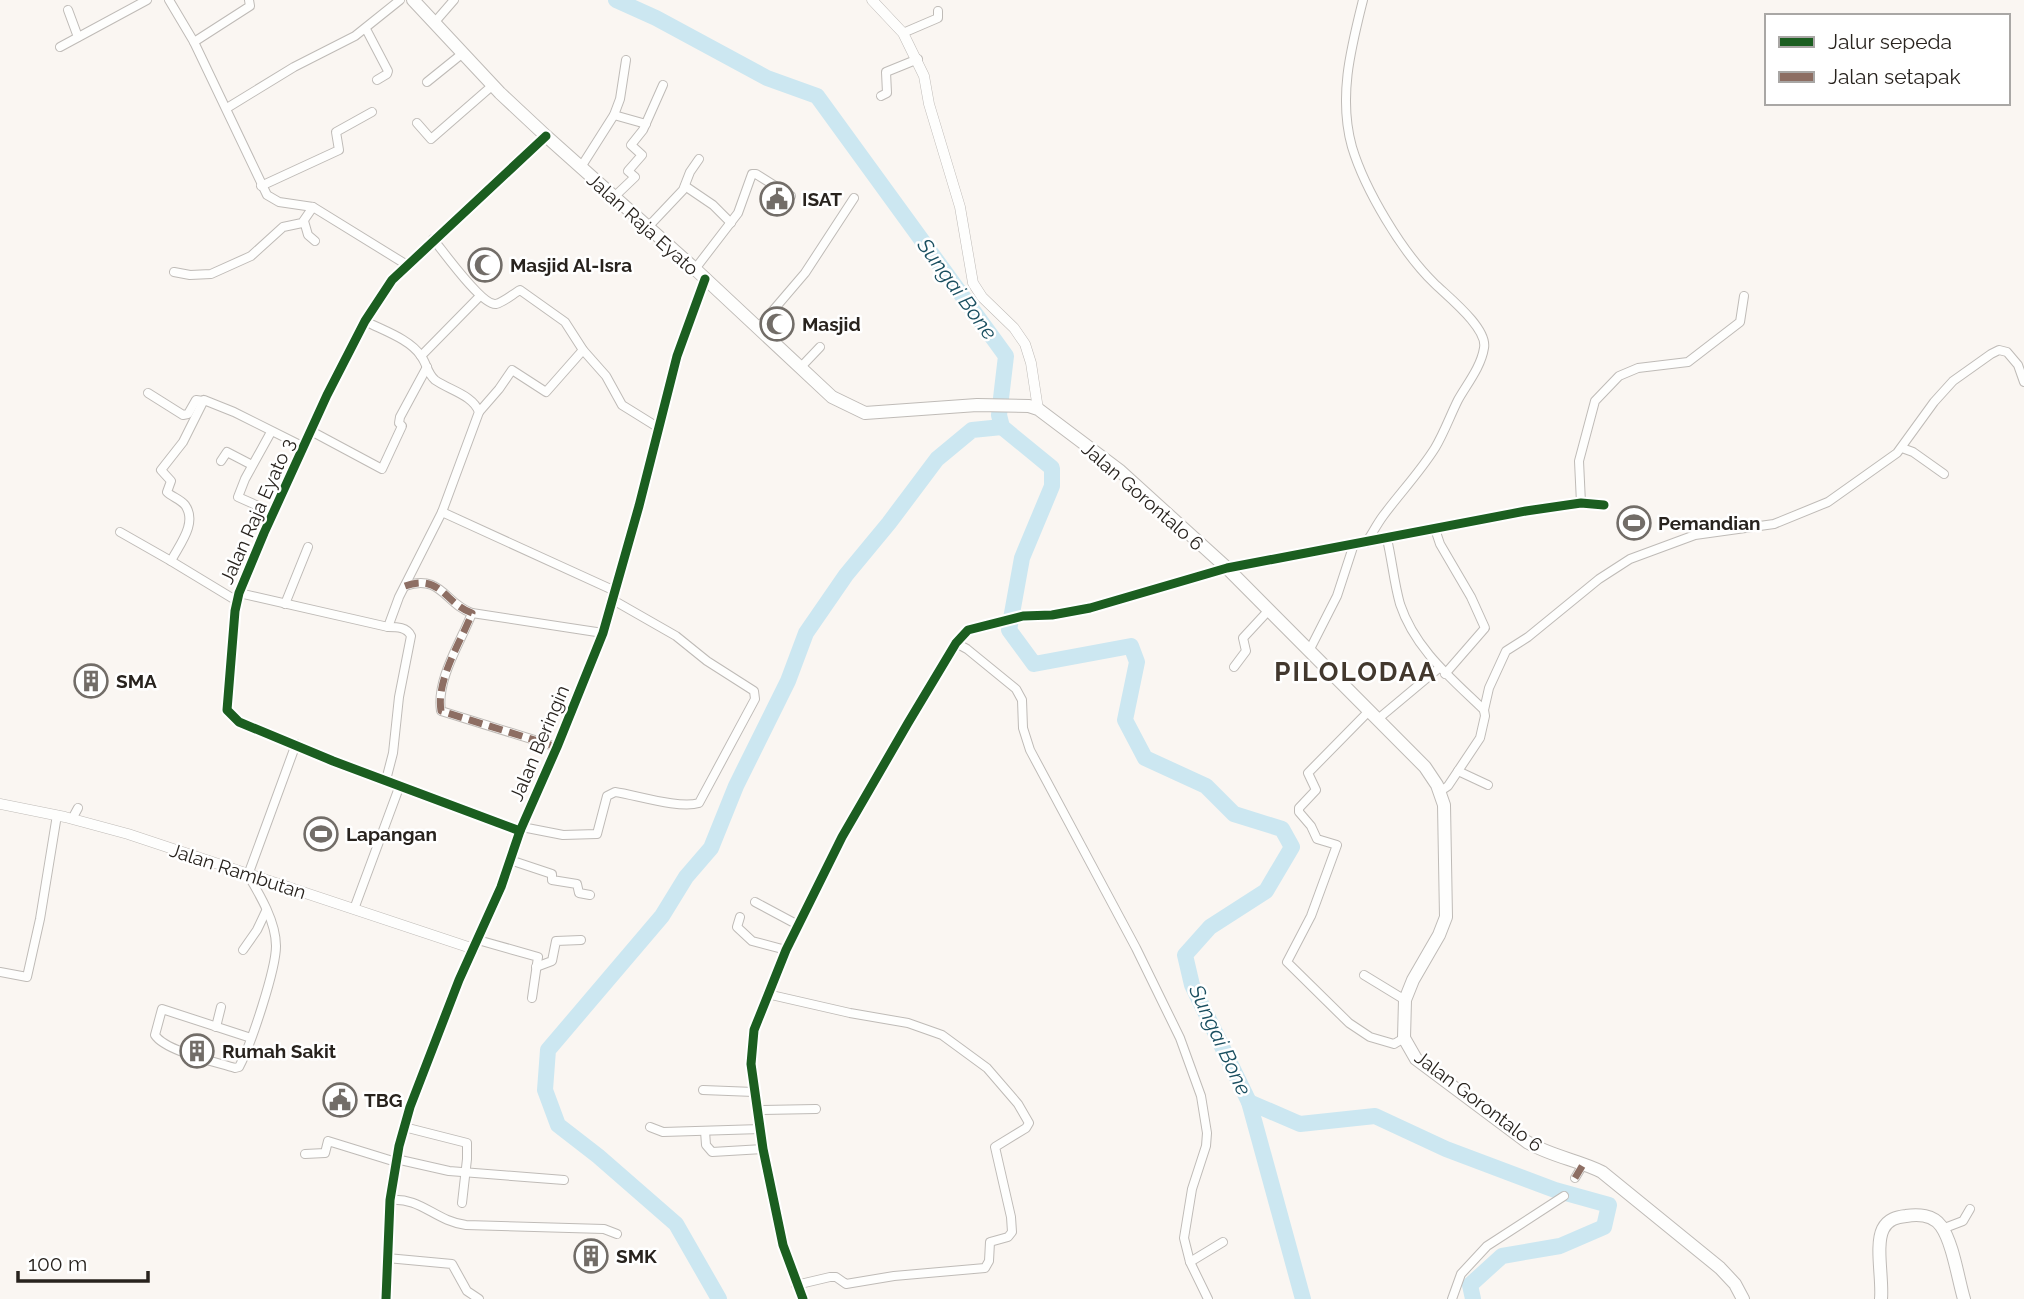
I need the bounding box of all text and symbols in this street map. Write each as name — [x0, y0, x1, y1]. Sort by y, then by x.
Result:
legend — [1765, 14, 2010, 105]
text: Jalur sepeda — [1828, 29, 1952, 54]
text: Jalan setapak — [1828, 64, 1961, 89]
street label: Jalan Raja Eyato — [583, 168, 703, 280]
public building icon: ISAT — [758, 180, 796, 218]
place label: ISAT — [802, 188, 842, 210]
water label: Sungai Bone — [912, 232, 1003, 344]
mosque icon: Masjid Al-Isra — [466, 246, 504, 284]
place label: Masjid Al-Isra — [510, 254, 632, 276]
mosque icon: Masjid — [758, 305, 796, 343]
place label: Masjid — [802, 313, 861, 335]
street label: Jalan Raja Eyato 3 — [215, 435, 299, 587]
street label: Jalan Gorontalo 6 — [1078, 437, 1208, 555]
sports icon: Pemandian — [1615, 504, 1653, 542]
place label: Pemandian — [1658, 512, 1761, 534]
district label: PILOLODAA — [1274, 657, 1438, 687]
building icon: SMA — [72, 662, 110, 700]
place label: SMA — [116, 670, 157, 692]
street label: Jalan Beringin — [505, 682, 573, 804]
sports icon: Lapangan — [302, 815, 340, 853]
place label: Lapangan — [346, 823, 437, 845]
street label: Jalan Rambutan — [167, 839, 309, 903]
water label: Sungai Bone — [1184, 980, 1257, 1099]
building icon: Rumah Sakit — [178, 1032, 216, 1070]
place label: Rumah Sakit — [222, 1040, 337, 1062]
street label: Jalan Gorontalo 6 — [1411, 1046, 1547, 1156]
public building icon: TBG — [321, 1081, 359, 1119]
place label: TBG — [364, 1089, 402, 1111]
building icon: SMK — [572, 1237, 610, 1275]
scale bar — [18, 1240, 147, 1284]
place label: SMK — [616, 1245, 657, 1267]
text: 100 m — [28, 1251, 87, 1276]

